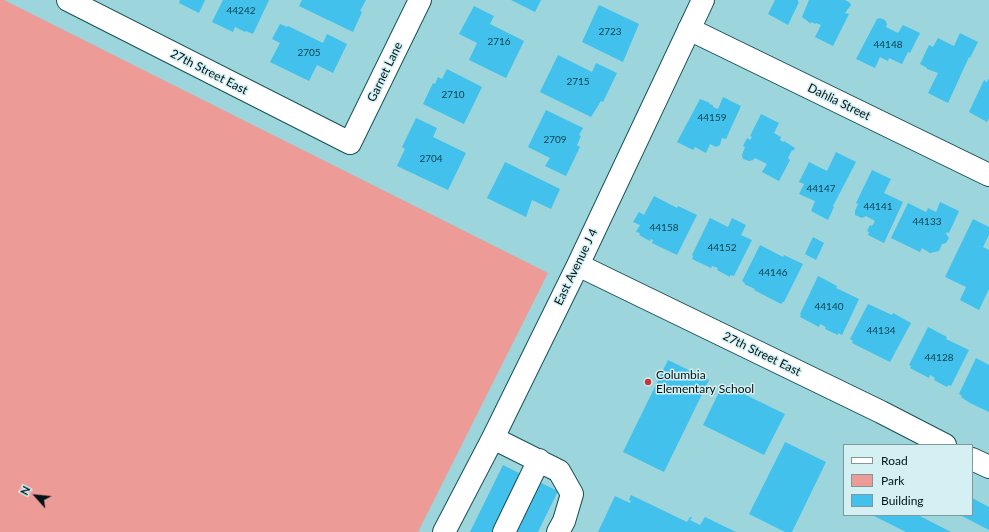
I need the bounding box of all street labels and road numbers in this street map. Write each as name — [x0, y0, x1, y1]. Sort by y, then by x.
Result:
street label: Garnet Lane — [364, 40, 406, 104]
street label: 27th Street East — [168, 46, 250, 98]
street label: Dahlia Street — [805, 81, 873, 123]
street label: East Avenue J 4 — [551, 226, 601, 308]
street label: 27th Street East — [721, 329, 803, 379]

